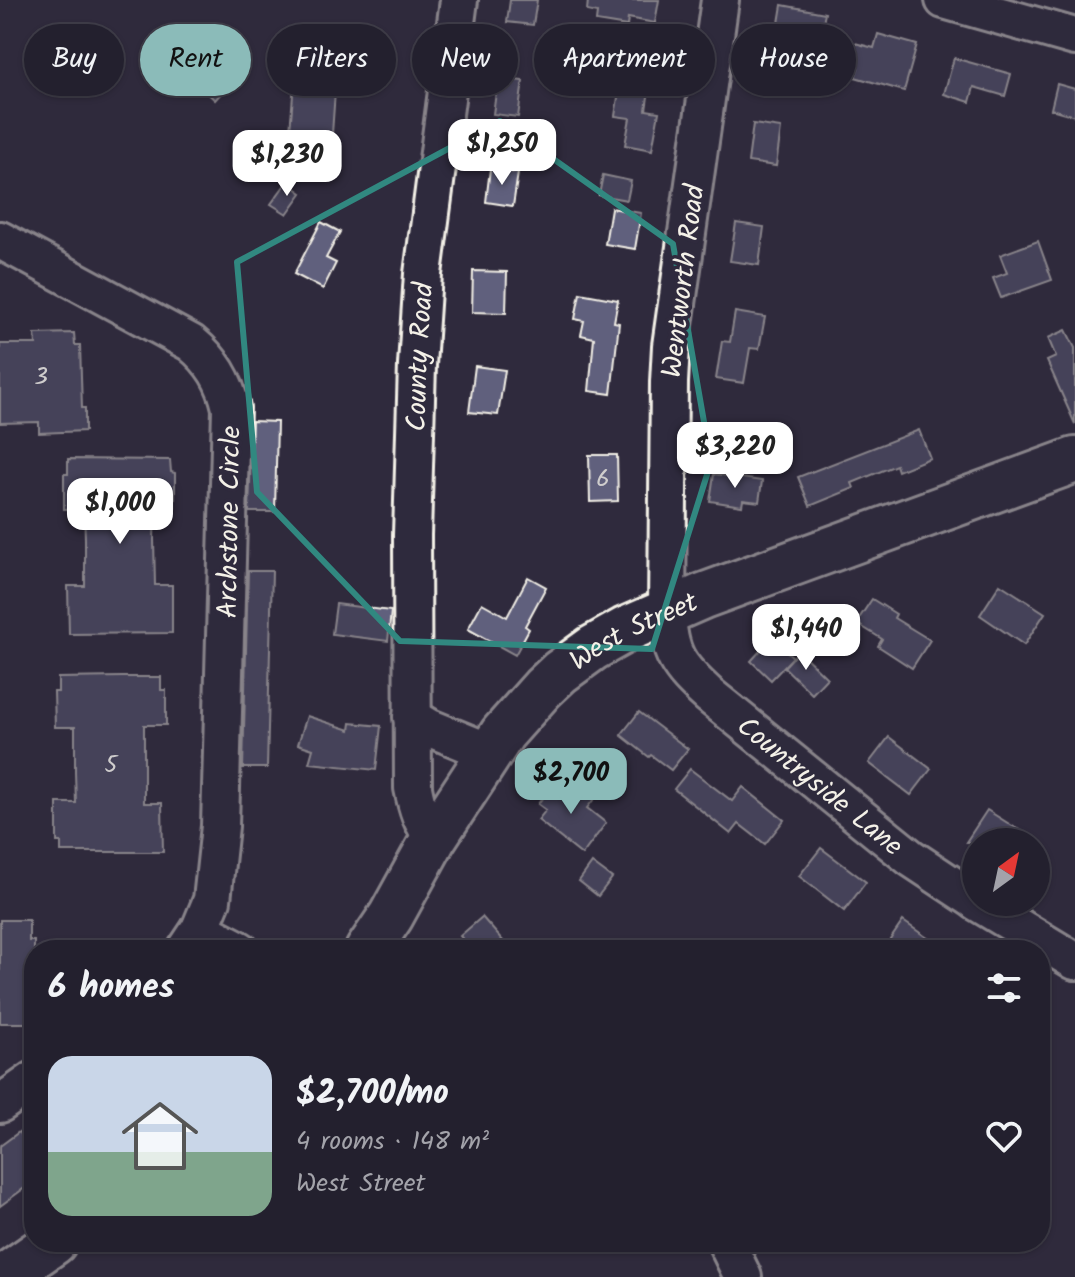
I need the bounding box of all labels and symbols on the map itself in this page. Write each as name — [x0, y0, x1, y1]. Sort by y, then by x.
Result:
pin: $1,250 — [437, 119, 567, 187]
pin: $1,230 — [222, 130, 352, 198]
street label: Wentworth Road — [650, 181, 719, 380]
street label: County Road — [395, 280, 447, 432]
house number: 3 — [34, 358, 48, 397]
pin: $3,220 — [670, 422, 800, 490]
street label: Archstone Circle — [206, 425, 255, 619]
house number: 6 — [596, 460, 610, 499]
pin: $1,000 — [55, 478, 185, 546]
street label: West Street — [560, 580, 707, 683]
pin: $1,440 — [741, 604, 871, 672]
street label: Countryside Lane — [726, 706, 913, 869]
house number: 5 — [105, 746, 120, 785]
pin: $2,700 — [506, 748, 636, 816]
north arrow — [962, 828, 1050, 916]

